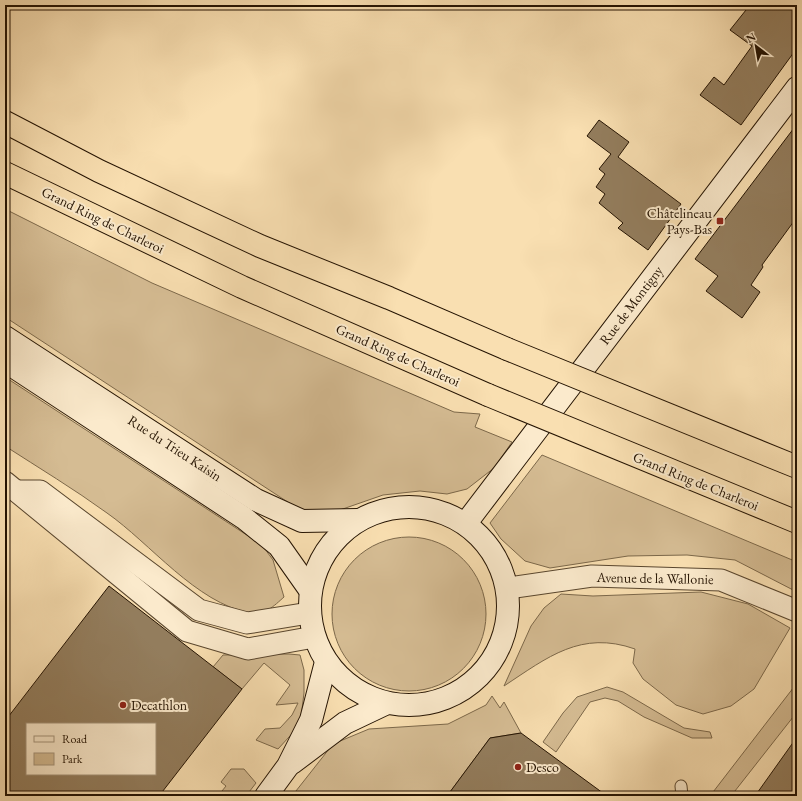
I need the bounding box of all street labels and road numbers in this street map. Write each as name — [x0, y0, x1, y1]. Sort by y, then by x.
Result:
street label: Grand Ring de Charleroi — [39, 183, 168, 258]
street label: Rue de Montigny — [595, 261, 667, 348]
street label: Grand Ring de Charleroi — [333, 320, 463, 391]
street label: Rue du Trieu Kaisin — [125, 411, 226, 485]
street label: Grand Ring de Charleroi — [630, 448, 762, 515]
street label: Avenue de la Wallonie — [595, 568, 714, 588]

